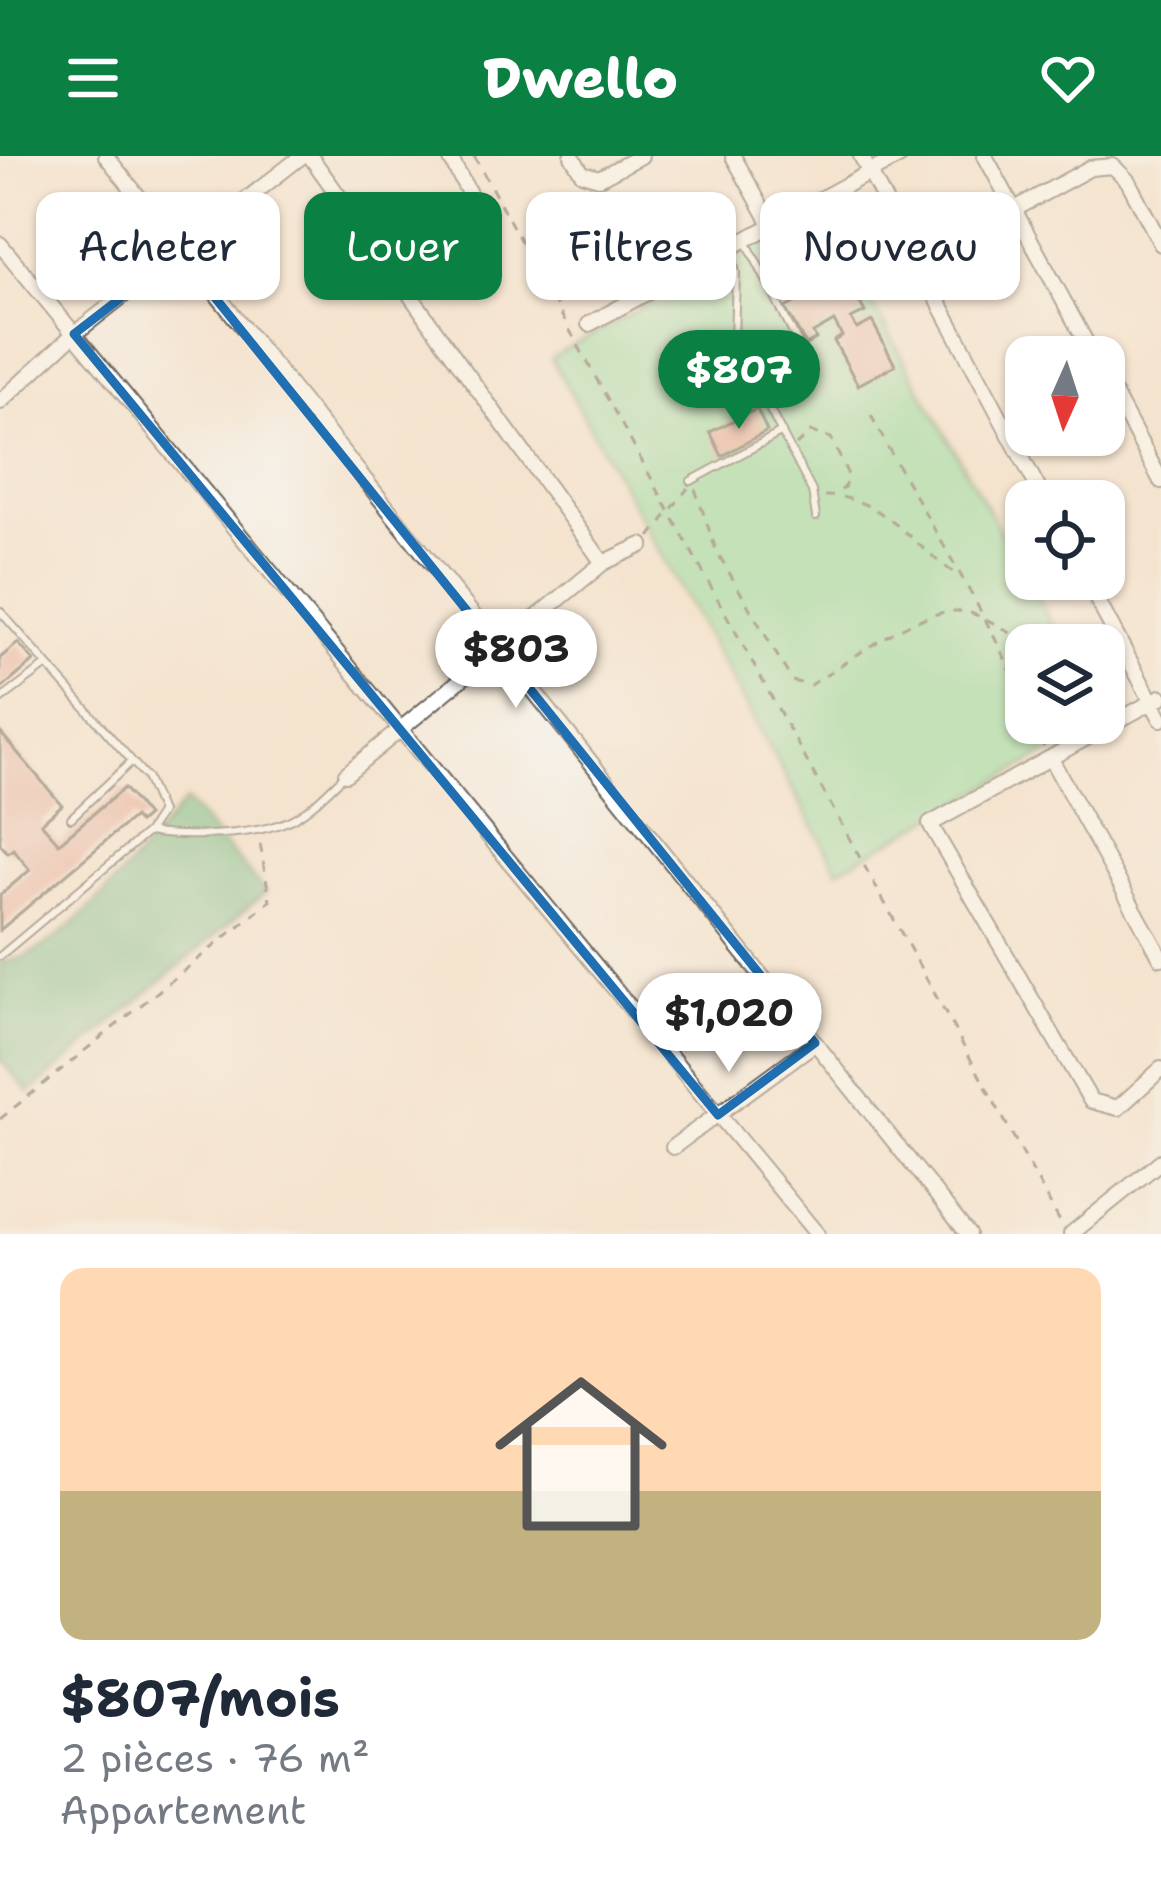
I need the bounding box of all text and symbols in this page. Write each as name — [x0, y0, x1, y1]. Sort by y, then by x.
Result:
text: Dwello — [483, 42, 678, 114]
icon: menu — [60, 45, 126, 111]
icon: heart — [1035, 45, 1101, 111]
chip: Acheter — [36, 192, 280, 300]
chip: Louer — [304, 192, 502, 300]
chip: Filtres — [526, 192, 736, 300]
chip: Nouveau — [760, 192, 1020, 300]
pin: $807 — [668, 330, 810, 432]
north arrow — [1005, 336, 1125, 456]
map controls — [1005, 336, 1125, 744]
text: $807 — [685, 343, 793, 395]
button: locate — [1005, 480, 1125, 600]
pin: $803 — [445, 609, 587, 711]
text: $803 — [462, 622, 570, 674]
button: layers — [1005, 624, 1125, 744]
pin: $1,020 — [631, 973, 827, 1075]
text: $1,020 — [664, 986, 794, 1038]
icon: home — [473, 1346, 689, 1562]
text: $807/mois — [60, 1664, 340, 1732]
text: 2 pièces · 76 m² — [60, 1732, 370, 1784]
text: Appartement — [60, 1784, 307, 1836]

